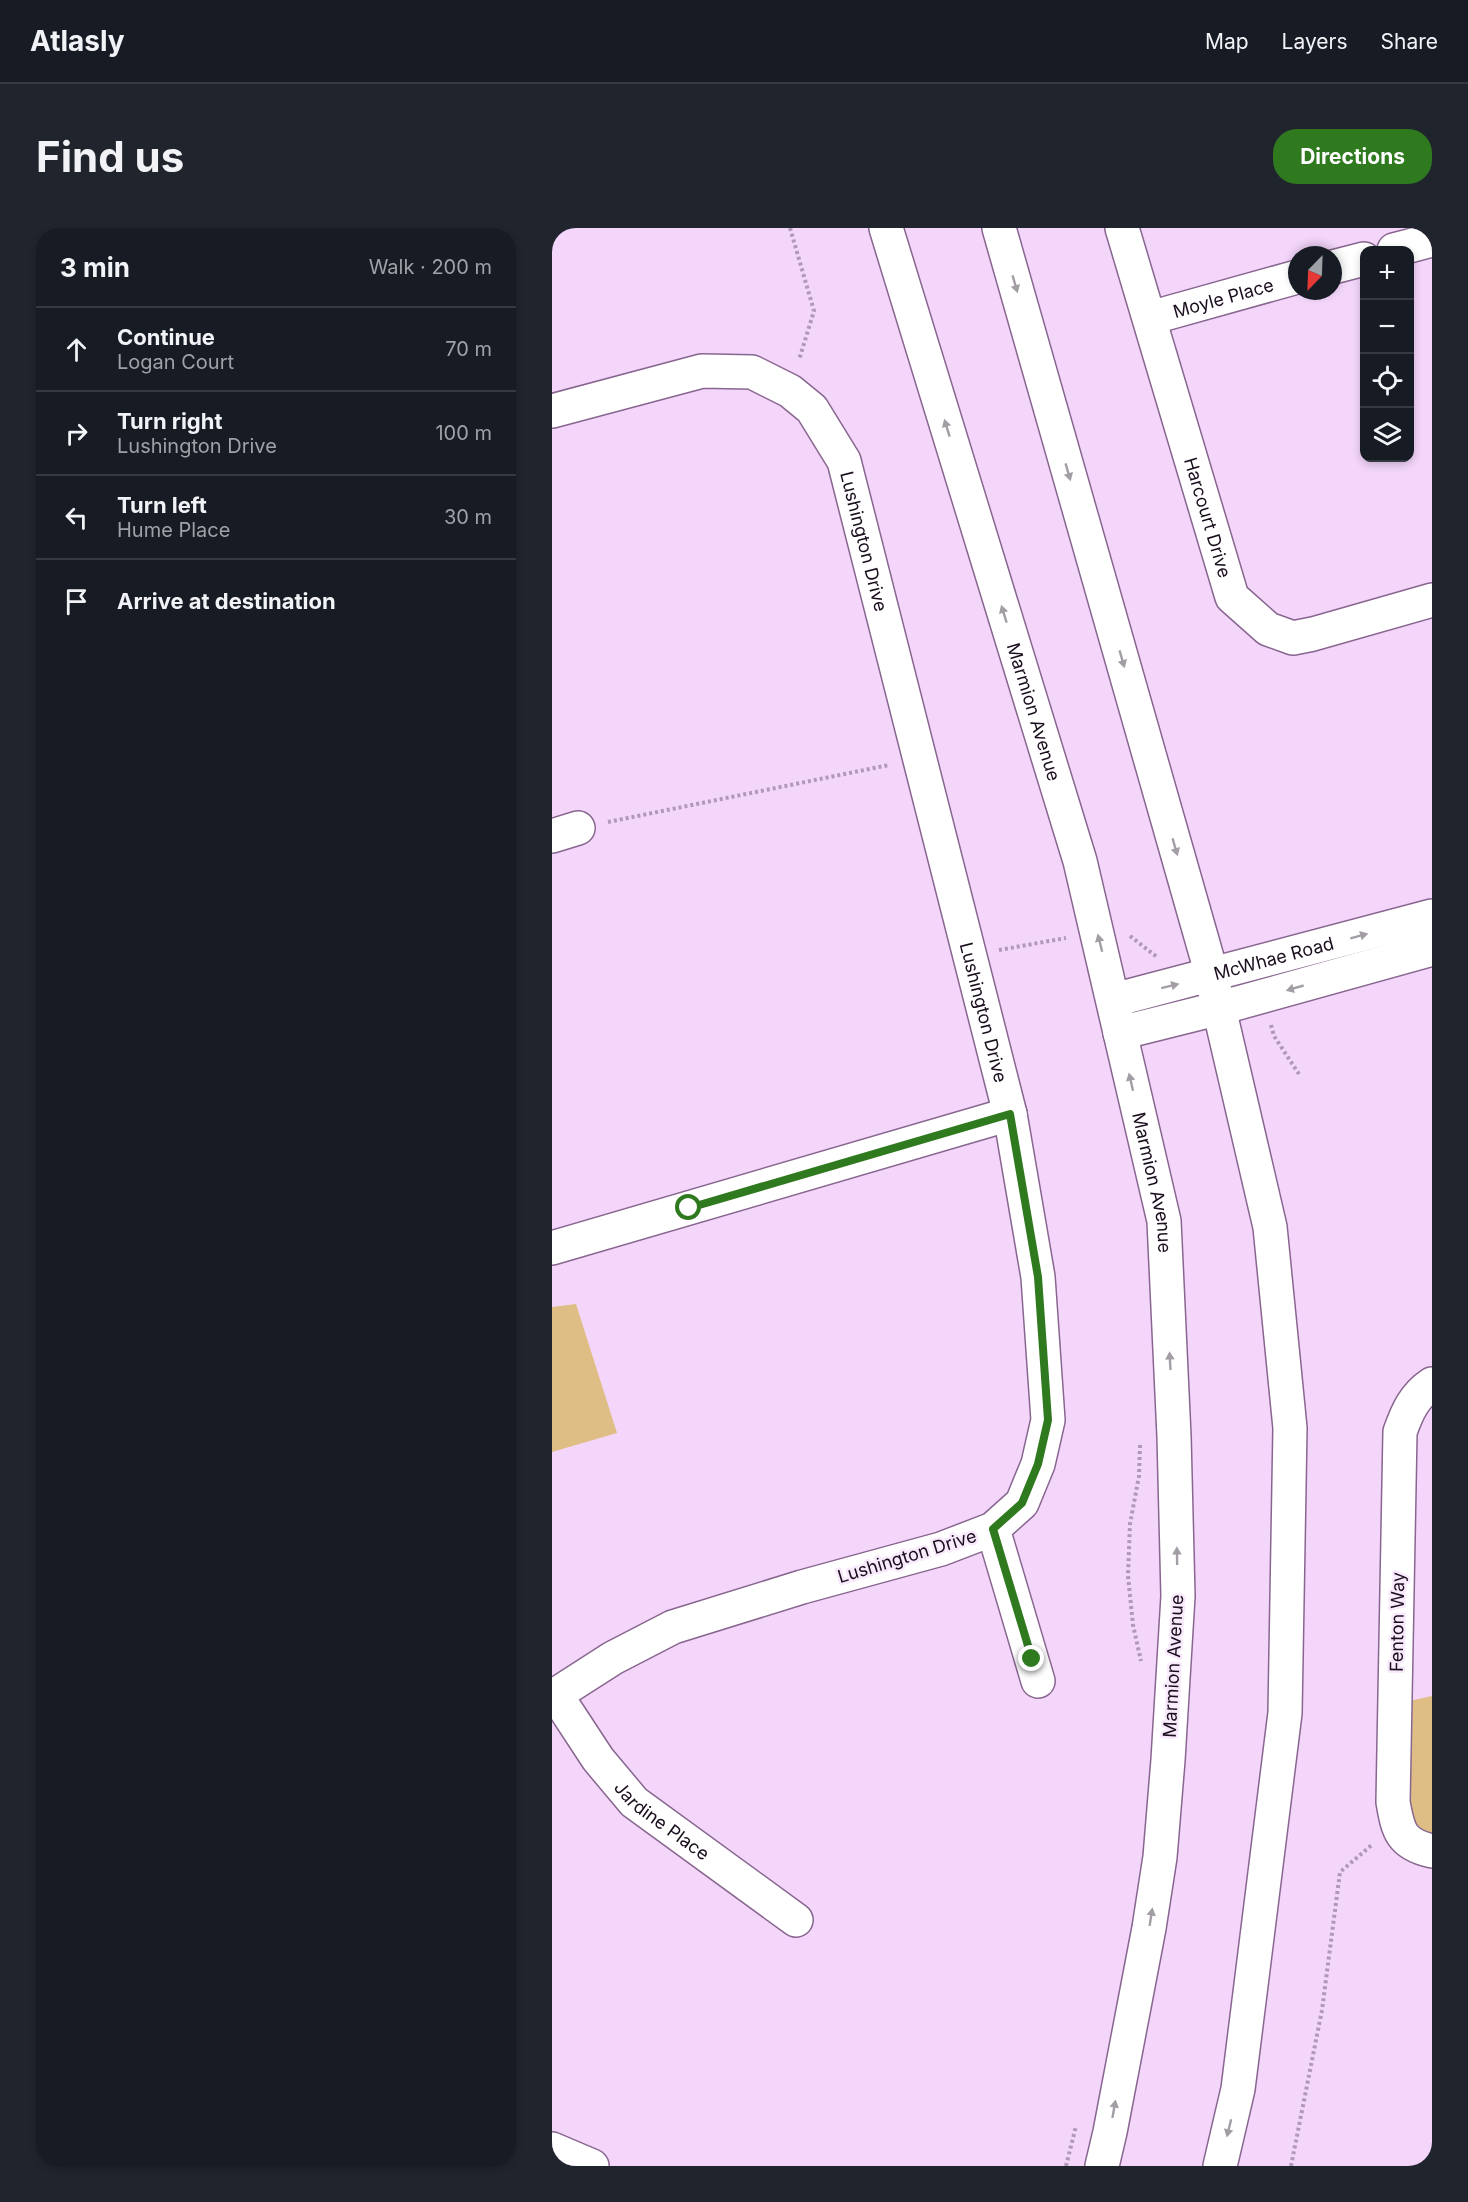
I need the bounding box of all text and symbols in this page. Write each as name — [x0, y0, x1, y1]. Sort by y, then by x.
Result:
text: Atlasly — [30, 24, 125, 58]
text: Map — [1205, 29, 1249, 54]
text: Layers — [1282, 29, 1348, 54]
text: Share — [1381, 29, 1438, 54]
button: Directions — [1273, 129, 1432, 184]
text: Find us — [36, 131, 184, 182]
north arrow — [1288, 246, 1342, 300]
map controls — [1360, 246, 1414, 462]
button: + — [1360, 246, 1414, 300]
text: 3 min — [60, 252, 130, 283]
text: Walk · 200 m — [369, 255, 492, 279]
street label: Moyle Place — [1170, 274, 1276, 322]
one-way arrow — [1011, 275, 1020, 293]
button: − — [1360, 300, 1414, 354]
text: Continue — [117, 324, 215, 350]
icon: ahead — [60, 333, 93, 366]
text: 70 m — [445, 337, 492, 361]
text: Logan Court — [117, 350, 234, 374]
button: locate — [1360, 354, 1414, 408]
text: Turn right — [117, 408, 223, 434]
button: layers — [1360, 408, 1414, 462]
icon: right — [60, 417, 93, 450]
one-way arrow — [942, 419, 951, 437]
text: 100 m — [435, 421, 492, 445]
text: Lushington Drive — [117, 434, 277, 458]
street label: Harcourt Drive — [1180, 455, 1236, 580]
one-way arrow — [1064, 463, 1073, 481]
street label: Lushington Drive — [836, 469, 892, 614]
text: Turn left — [117, 492, 207, 518]
icon: left — [60, 501, 93, 534]
text: 30 m — [444, 505, 492, 529]
text: Hume Place — [117, 518, 230, 542]
icon: arrive — [60, 585, 93, 618]
text: Arrive at destination — [117, 588, 336, 614]
one-way arrow — [999, 605, 1008, 623]
street label: Marmion Avenue — [1003, 640, 1065, 783]
one-way arrow — [1118, 650, 1127, 668]
one-way arrow — [1171, 838, 1180, 856]
one-way arrow — [1350, 931, 1368, 940]
street label: McWhae Road — [1211, 932, 1336, 984]
one-way arrow — [1094, 933, 1104, 952]
street label: Lushington Drive — [956, 940, 1012, 1085]
one-way arrow — [1161, 980, 1180, 990]
one-way arrow — [1286, 983, 1304, 993]
one-way arrow — [1126, 1073, 1136, 1091]
street label: Marmion Avenue — [1128, 1110, 1176, 1253]
route start — [675, 1194, 701, 1220]
one-way arrow — [1166, 1351, 1175, 1370]
street label: Lushington Drive — [835, 1525, 979, 1587]
one-way arrow — [1172, 1546, 1182, 1565]
street label: Fenton Way — [1386, 1572, 1408, 1672]
street label: Marmion Avenue — [1159, 1594, 1187, 1738]
route end — [1018, 1645, 1044, 1671]
street label: Jardine Place — [610, 1777, 714, 1864]
one-way arrow — [1146, 1908, 1155, 1927]
one-way arrow — [1110, 2099, 1119, 2118]
one-way arrow — [1224, 2119, 1233, 2138]

